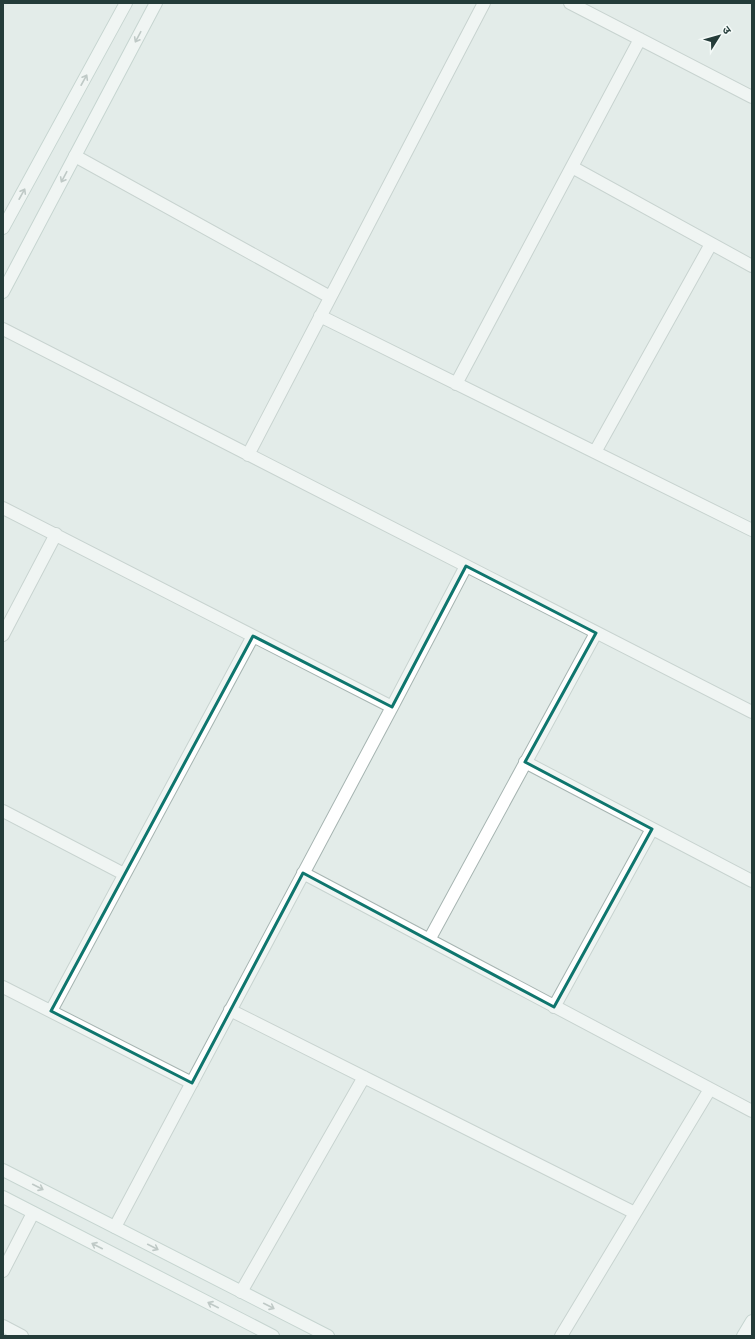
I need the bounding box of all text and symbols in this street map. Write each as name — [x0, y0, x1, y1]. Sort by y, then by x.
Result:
north arrow — [699, 16, 739, 56]
text: उ — [719, 23, 735, 37]
one-way arrow — [134, 31, 141, 43]
one-way arrow — [80, 74, 88, 86]
one-way arrow — [60, 171, 67, 183]
one-way arrow — [18, 188, 26, 200]
one-way arrow — [31, 1184, 43, 1192]
one-way arrow — [92, 1242, 104, 1249]
one-way arrow — [147, 1244, 159, 1251]
one-way arrow — [207, 1301, 219, 1309]
one-way arrow — [263, 1303, 275, 1310]

